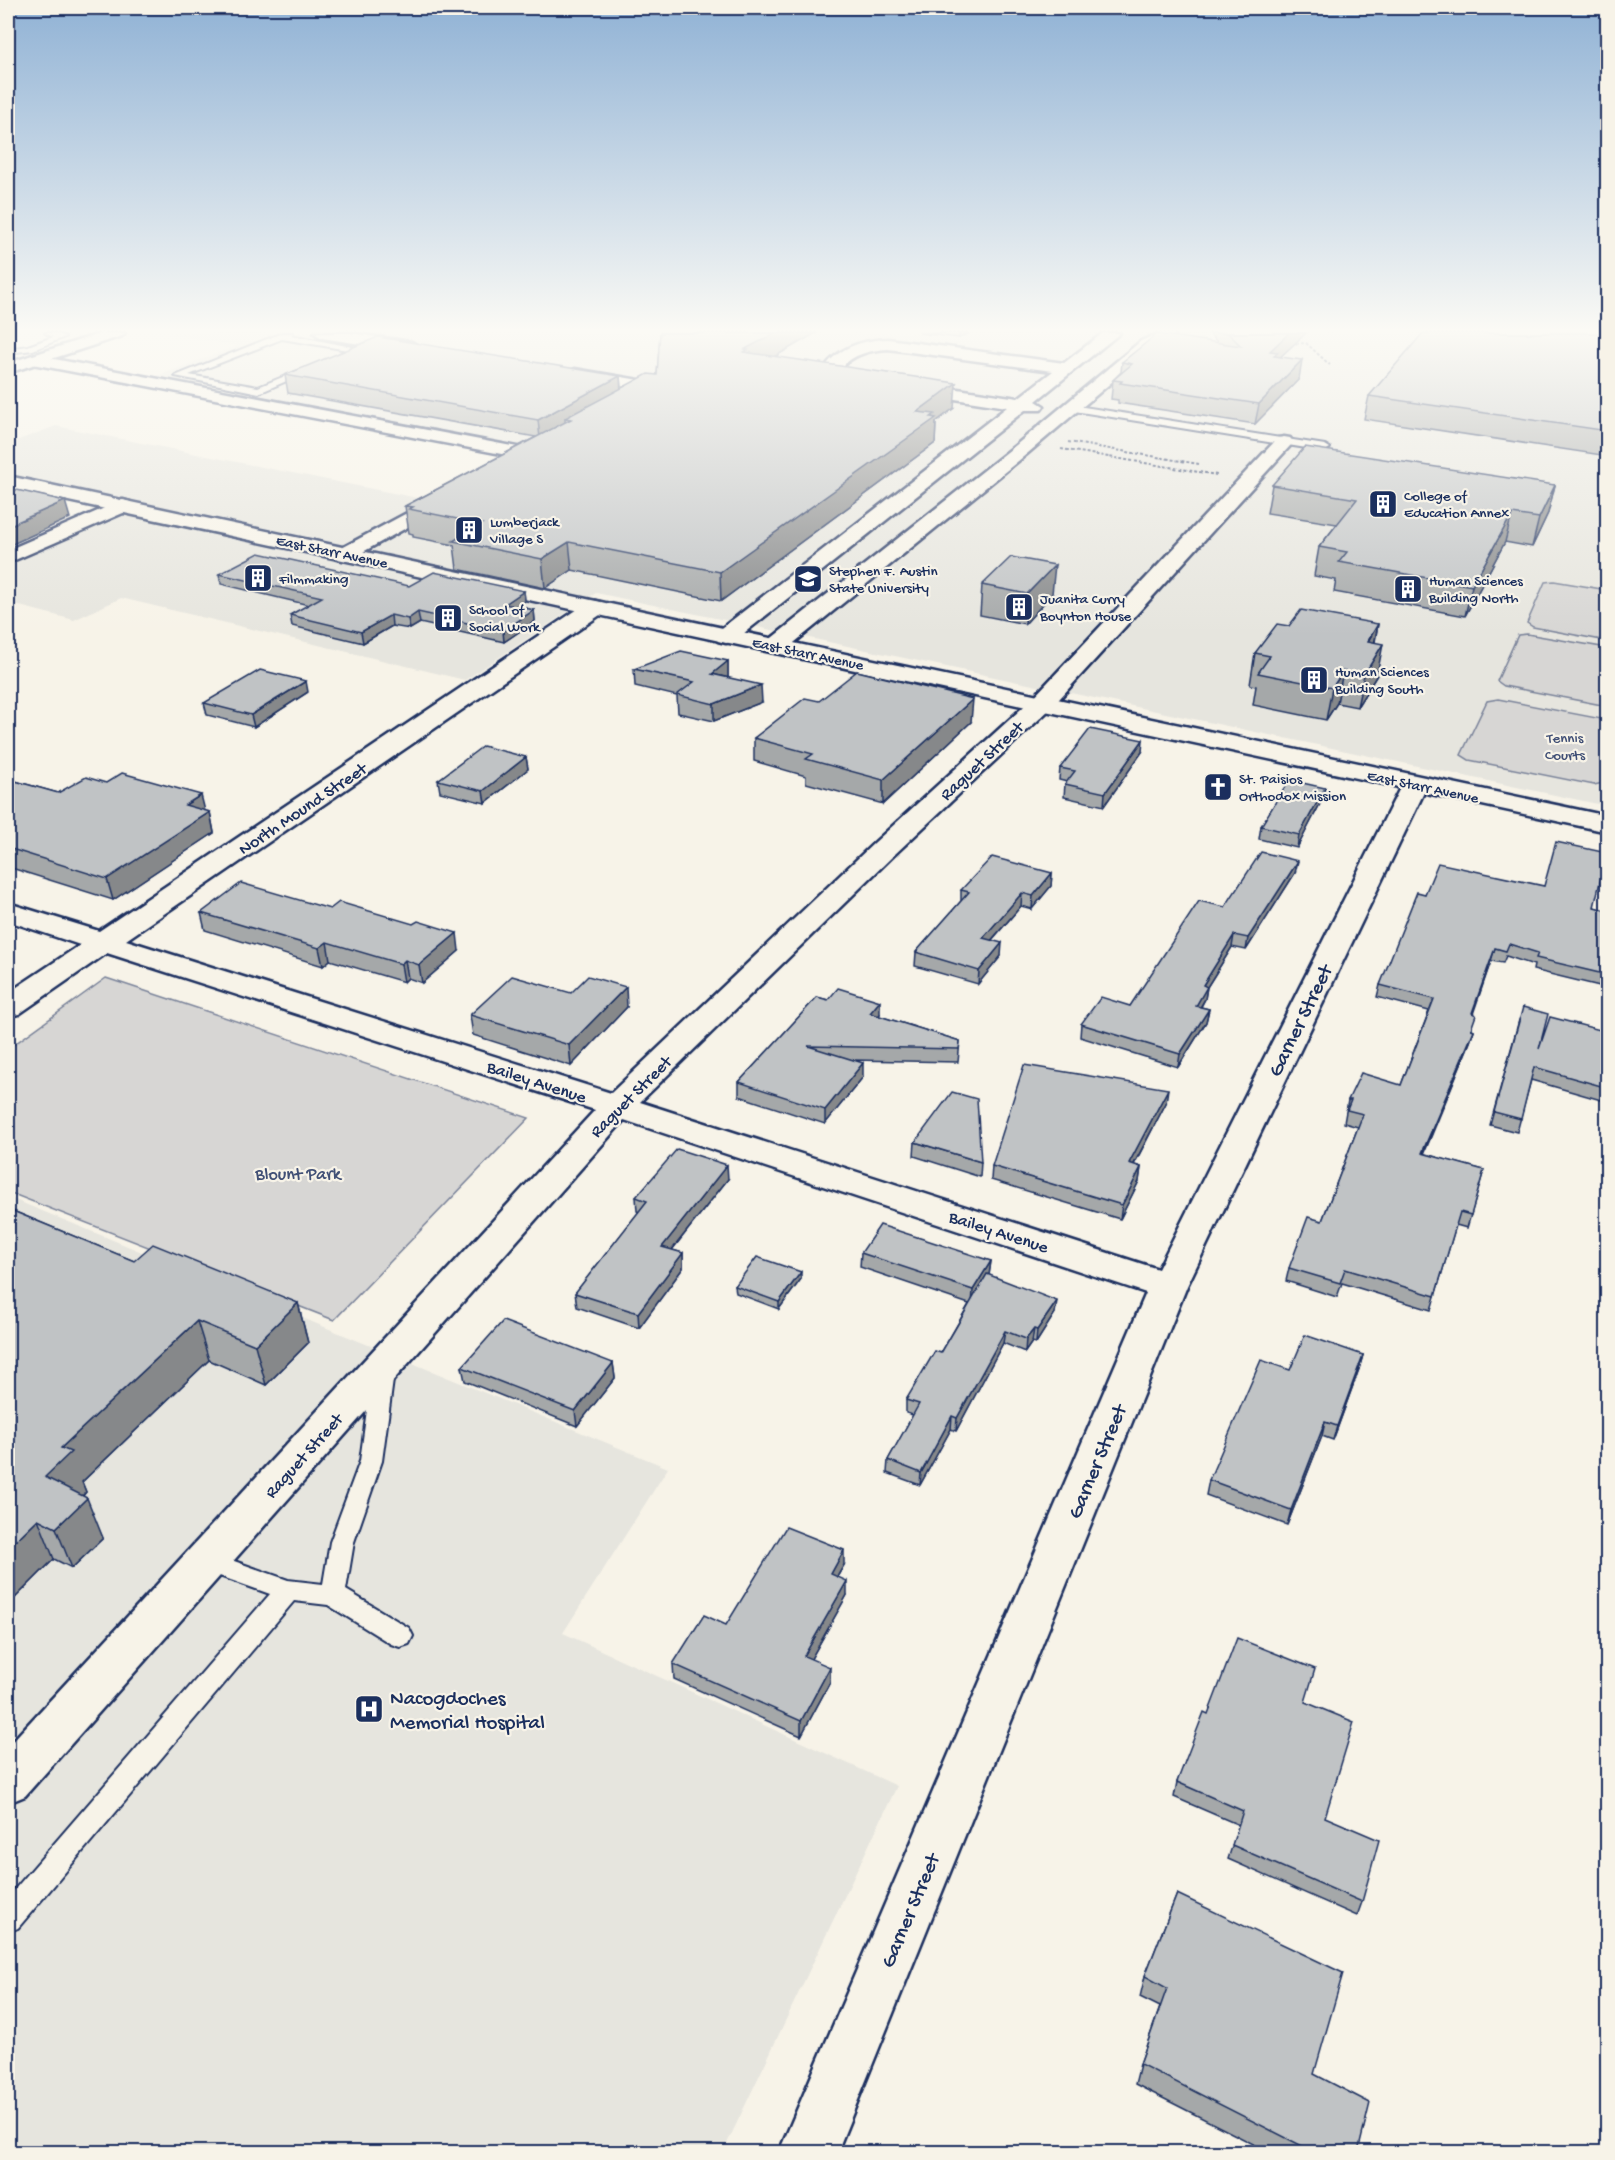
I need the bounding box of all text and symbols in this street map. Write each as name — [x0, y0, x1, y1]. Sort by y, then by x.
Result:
building icon: College of Education Annex — [1367, 488, 1399, 520]
place label: College of Education Annex — [1404, 488, 1509, 523]
building icon: Lumberjack Village S — [453, 514, 485, 546]
place label: Lumberjack Village S — [489, 514, 560, 549]
street label: East Starr Avenue — [274, 532, 389, 574]
building icon: Filmmaking — [242, 562, 274, 594]
school or university icon: Stephen F. Austin State University — [792, 563, 824, 595]
place label: Stephen F. Austin State University — [829, 563, 938, 598]
place label: Filmmaking — [278, 571, 348, 589]
building icon: Human Sciences Building North — [1392, 573, 1424, 605]
place label: Human Sciences Building North — [1428, 573, 1523, 608]
building icon: Juanita Curry Boynton House — [1003, 591, 1035, 623]
place label: Juanita Curry Boynton House — [1039, 591, 1131, 626]
building icon: School of Social Work — [432, 602, 464, 634]
place label: School of Social Work — [469, 602, 541, 637]
street label: East Starr Avenue — [750, 634, 865, 676]
building icon: Human Sciences Building South — [1298, 664, 1330, 696]
place label: Human Sciences Building South — [1334, 664, 1429, 699]
street label: Raguet Street — [936, 717, 1030, 806]
park label: Tennis Courts — [1545, 730, 1585, 765]
street label: North Mound Street — [235, 758, 373, 861]
street label: East Starr Avenue — [1365, 767, 1480, 809]
church icon: St. Paisios Orthodox Mission — [1202, 771, 1234, 803]
place label: St. Paisios Orthodox Mission — [1239, 771, 1346, 806]
street label: Garner Street — [1264, 959, 1341, 1082]
street label: Raguet Street — [587, 1051, 678, 1143]
street label: Bailey Avenue — [483, 1057, 589, 1110]
park label: Blount Park — [254, 1165, 343, 1186]
street label: Bailey Avenue — [945, 1207, 1051, 1260]
street label: Garner Street — [1064, 1399, 1135, 1523]
street label: Raguet Street — [261, 1409, 350, 1503]
place label: Nacogdoches Memorial Hospital — [390, 1688, 545, 1737]
hospital icon: Nacogdoches Memorial Hospital — [353, 1693, 385, 1725]
street label: Garner Street — [877, 1848, 948, 1972]

